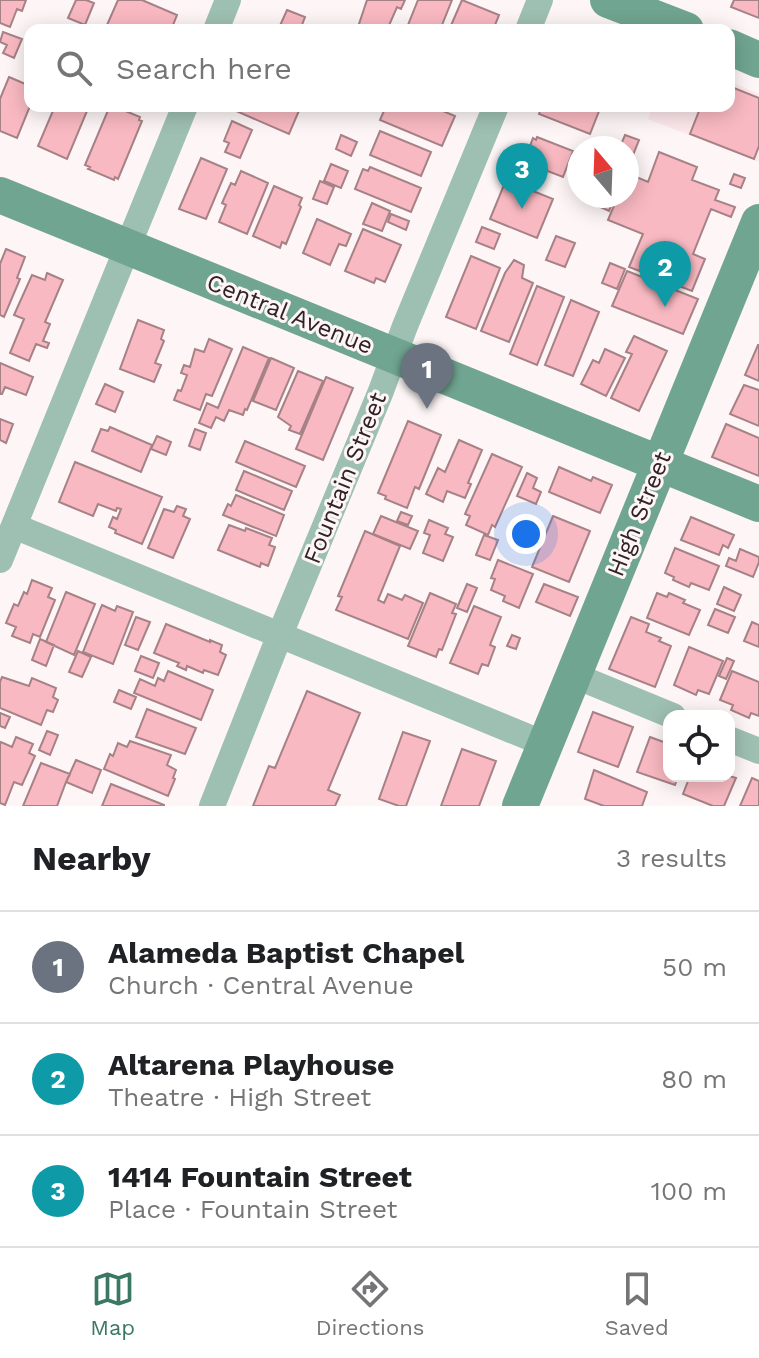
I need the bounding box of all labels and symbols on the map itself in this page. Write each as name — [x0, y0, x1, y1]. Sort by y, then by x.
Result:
north arrow — [567, 136, 639, 208]
pin: 3 — [496, 143, 548, 209]
pin: 2 — [639, 241, 691, 307]
street label: Central Avenue — [203, 268, 377, 360]
pin: 1 — [401, 343, 453, 409]
street label: Fountain Street — [298, 388, 392, 568]
street label: High Street — [601, 448, 677, 580]
your location — [506, 514, 546, 554]

